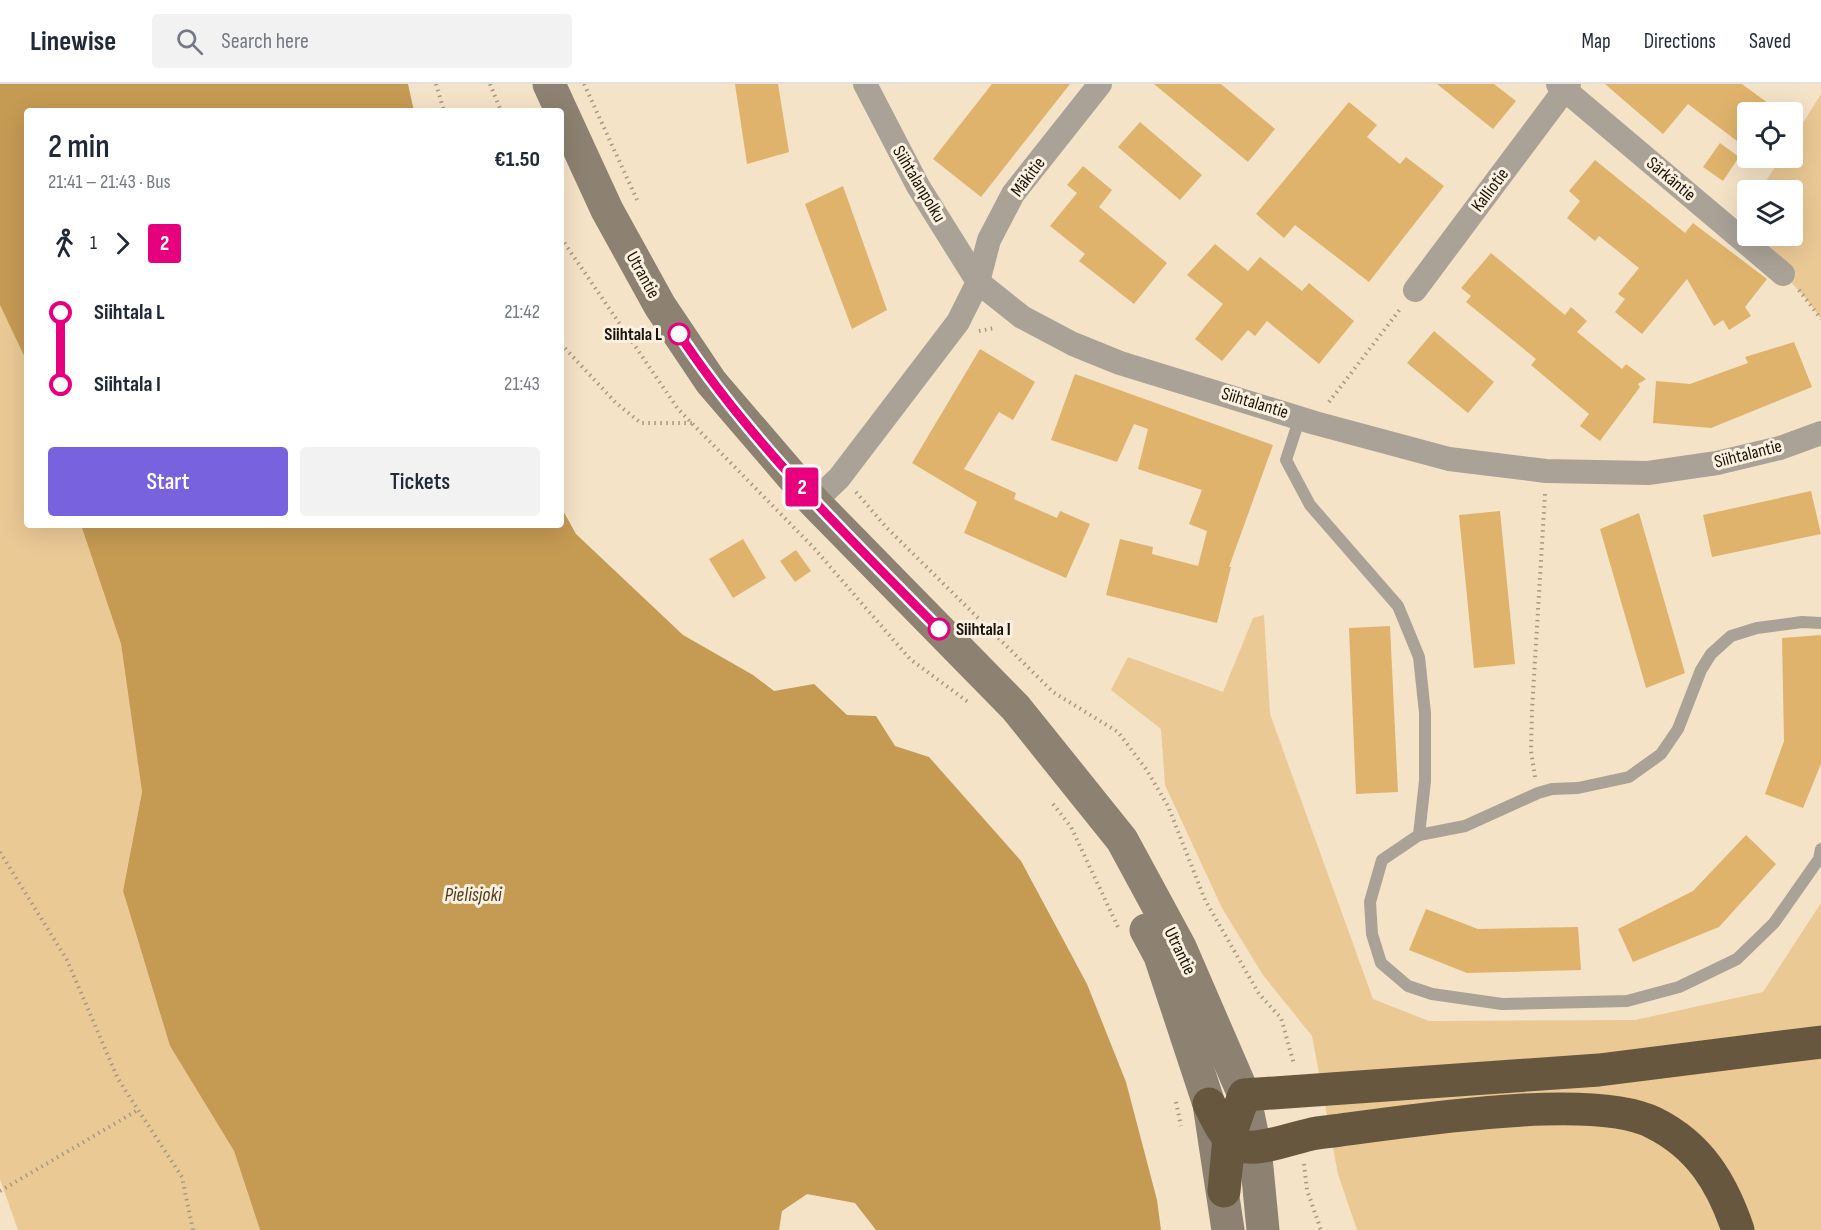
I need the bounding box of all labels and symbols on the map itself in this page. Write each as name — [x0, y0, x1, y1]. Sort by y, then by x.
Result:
street label: Siihtalanpolku — [888, 142, 950, 226]
street label: Särkäntie — [1642, 152, 1700, 206]
street label: Mäkitie — [1006, 153, 1050, 201]
street label: Kalliotie — [1467, 164, 1513, 216]
street label: Utrantie — [622, 248, 664, 302]
marker: Siihtala L — [668, 323, 690, 345]
place label: Siihtala L — [604, 324, 662, 345]
street label: Siihtalantie — [1219, 383, 1291, 423]
street label: Siihtalantie — [1712, 435, 1784, 473]
line badge: 2 — [782, 468, 822, 506]
marker: Siihtala I — [928, 618, 950, 640]
place label: Siihtala I — [956, 619, 1011, 640]
water label: Pielisjoki — [444, 883, 503, 907]
street label: Utrantie — [1160, 924, 1200, 978]

